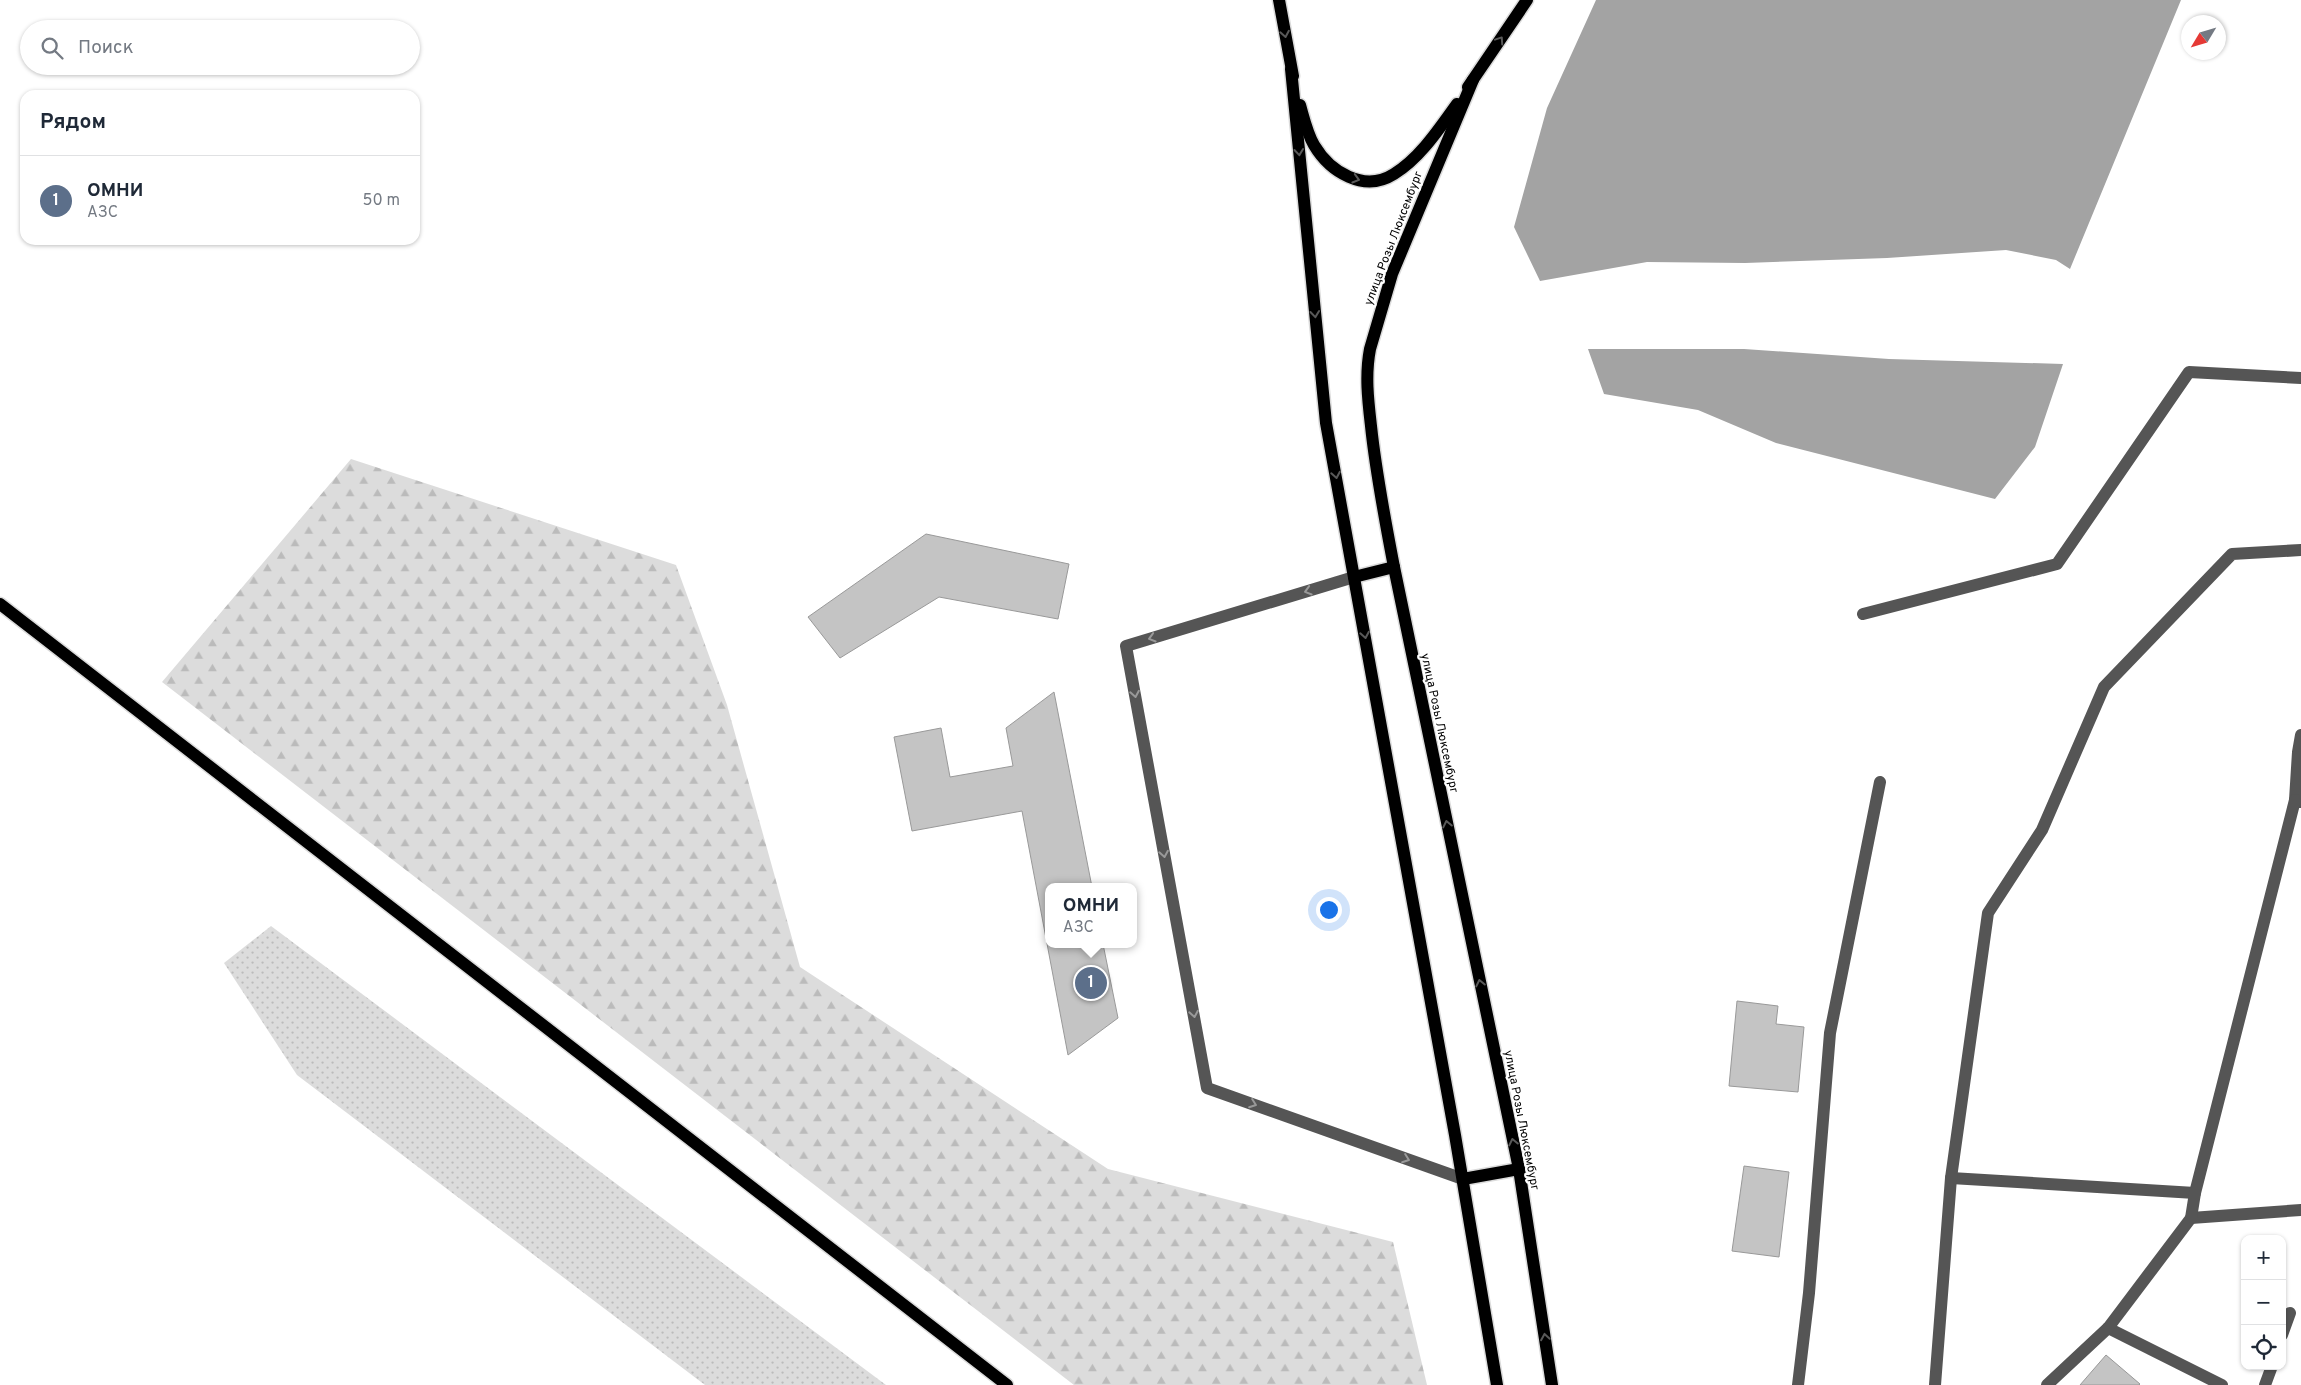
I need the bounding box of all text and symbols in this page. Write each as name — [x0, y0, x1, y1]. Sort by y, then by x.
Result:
north arrow — [2181, 15, 2226, 60]
search box — [20, 20, 420, 75]
one-way arrow — [1279, 30, 1289, 39]
icon: search — [38, 34, 66, 62]
text: Поиск — [78, 36, 134, 60]
one-way arrow — [1494, 36, 1503, 46]
text: Рядом — [40, 109, 106, 136]
one-way arrow — [1293, 148, 1304, 156]
street label: улица Розы Люксембург — [1361, 169, 1427, 308]
one-way arrow — [1352, 174, 1360, 184]
text: ОМНИ — [87, 179, 143, 203]
text: 1 — [53, 191, 59, 211]
text: 50 m — [363, 191, 400, 211]
text: АЗС — [87, 203, 118, 223]
one-way arrow — [1310, 310, 1321, 318]
one-way arrow — [1330, 470, 1340, 479]
one-way arrow — [1304, 586, 1312, 596]
one-way arrow — [1359, 630, 1369, 639]
one-way arrow — [1148, 633, 1157, 643]
street label: улица Розы Люксембург — [1416, 652, 1462, 795]
one-way arrow — [1130, 690, 1140, 698]
one-way arrow — [1442, 819, 1453, 828]
one-way arrow — [1159, 849, 1169, 858]
popup — [1045, 883, 1137, 948]
text: ОМНИ — [1063, 894, 1119, 918]
your location — [1316, 897, 1342, 923]
text: АЗС — [1063, 918, 1094, 938]
pin: 1 — [1075, 964, 1107, 1002]
one-way arrow — [1475, 978, 1486, 987]
one-way arrow — [1188, 1009, 1198, 1018]
street label: улица Розы Люксембург — [1500, 1049, 1542, 1192]
one-way arrow — [1249, 1098, 1257, 1108]
one-way arrow — [1509, 1137, 1519, 1146]
one-way arrow — [1402, 1153, 1410, 1163]
map controls — [2241, 1235, 2286, 1370]
button: + — [2241, 1235, 2286, 1280]
button: − — [2241, 1280, 2286, 1325]
button: locate — [2241, 1325, 2286, 1370]
one-way arrow — [1540, 1332, 1550, 1341]

